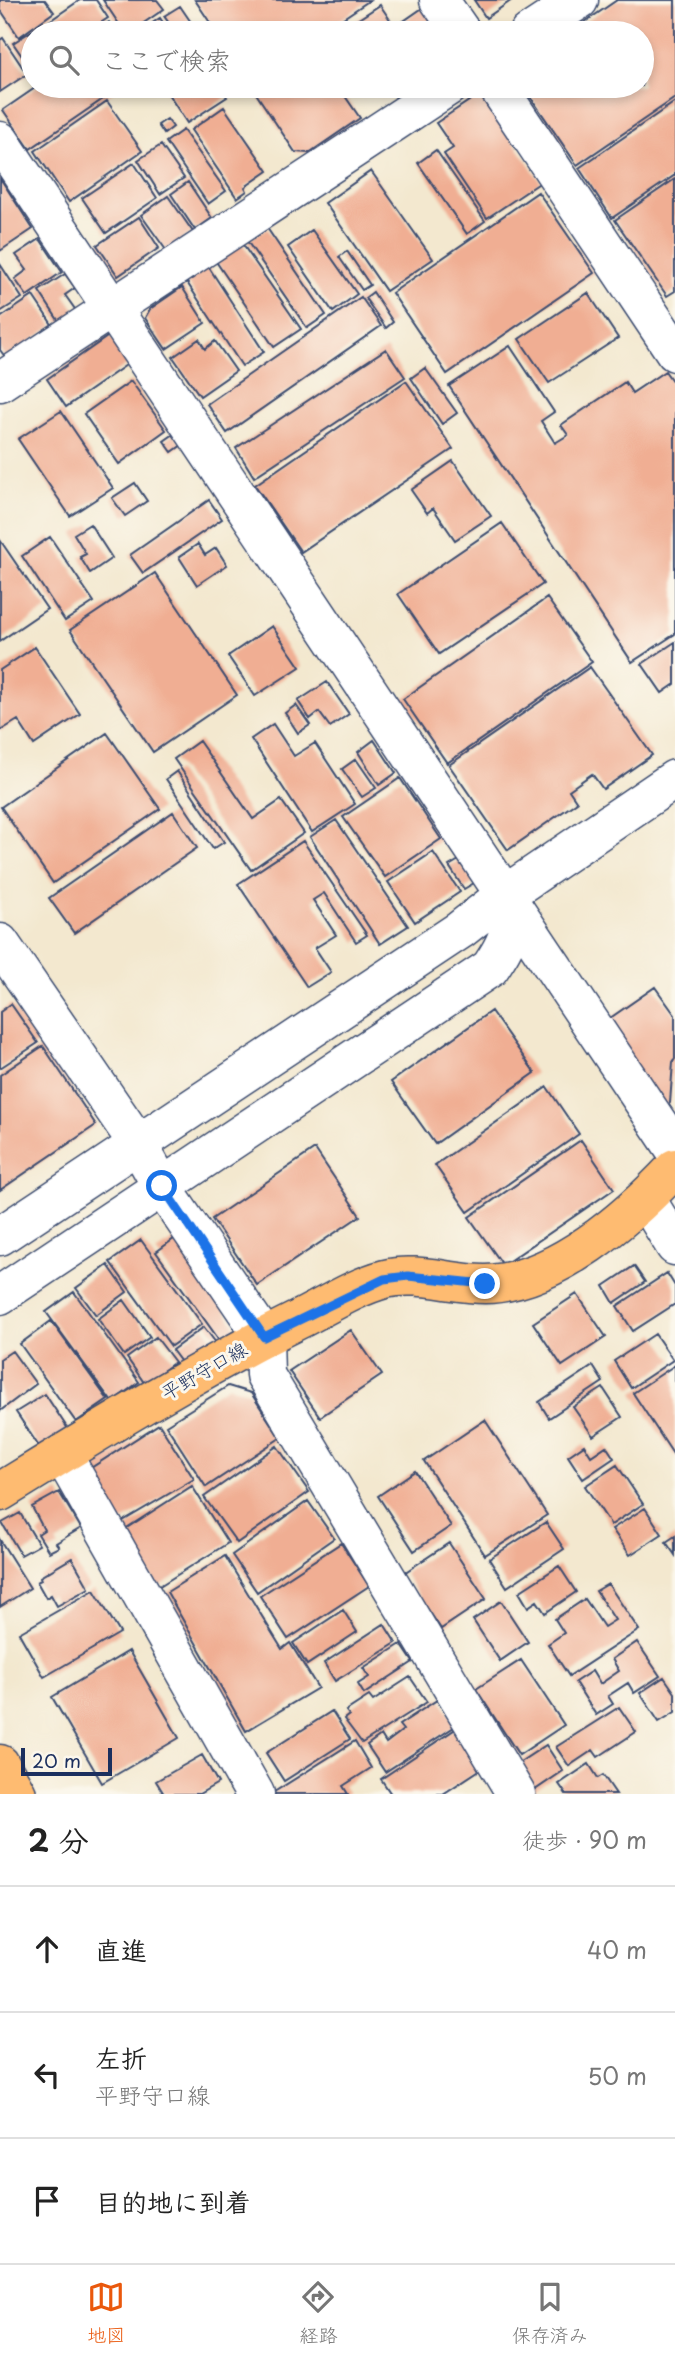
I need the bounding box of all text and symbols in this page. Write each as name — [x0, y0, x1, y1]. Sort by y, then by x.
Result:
search box — [21, 21, 654, 98]
text: ここで検索 — [101, 40, 231, 79]
icon: search — [45, 41, 83, 79]
route start — [146, 1170, 177, 1201]
route end — [469, 1268, 500, 1299]
street label: 平野守口線 — [155, 1334, 252, 1406]
scale bar — [21, 1745, 112, 1777]
text: 20 m — [32, 1746, 81, 1774]
text: 2 分 — [28, 1817, 89, 1862]
text: 徒歩 · 90 m — [522, 1822, 647, 1857]
icon: ahead — [28, 1930, 66, 1968]
text: 直進 — [95, 1930, 147, 1969]
text: 40 m — [587, 1932, 647, 1967]
text: 左折 — [95, 2038, 147, 2077]
icon: left — [28, 2056, 66, 2094]
text: 50 m — [587, 2058, 647, 2093]
text: 平野守口線 — [95, 2077, 210, 2112]
icon: arrive — [28, 2182, 66, 2220]
text: 目的地に到着 — [95, 2182, 251, 2221]
tab: 地図 — [87, 2278, 125, 2348]
tab: 経路 — [299, 2278, 338, 2348]
tab: 保存済み — [512, 2278, 588, 2348]

